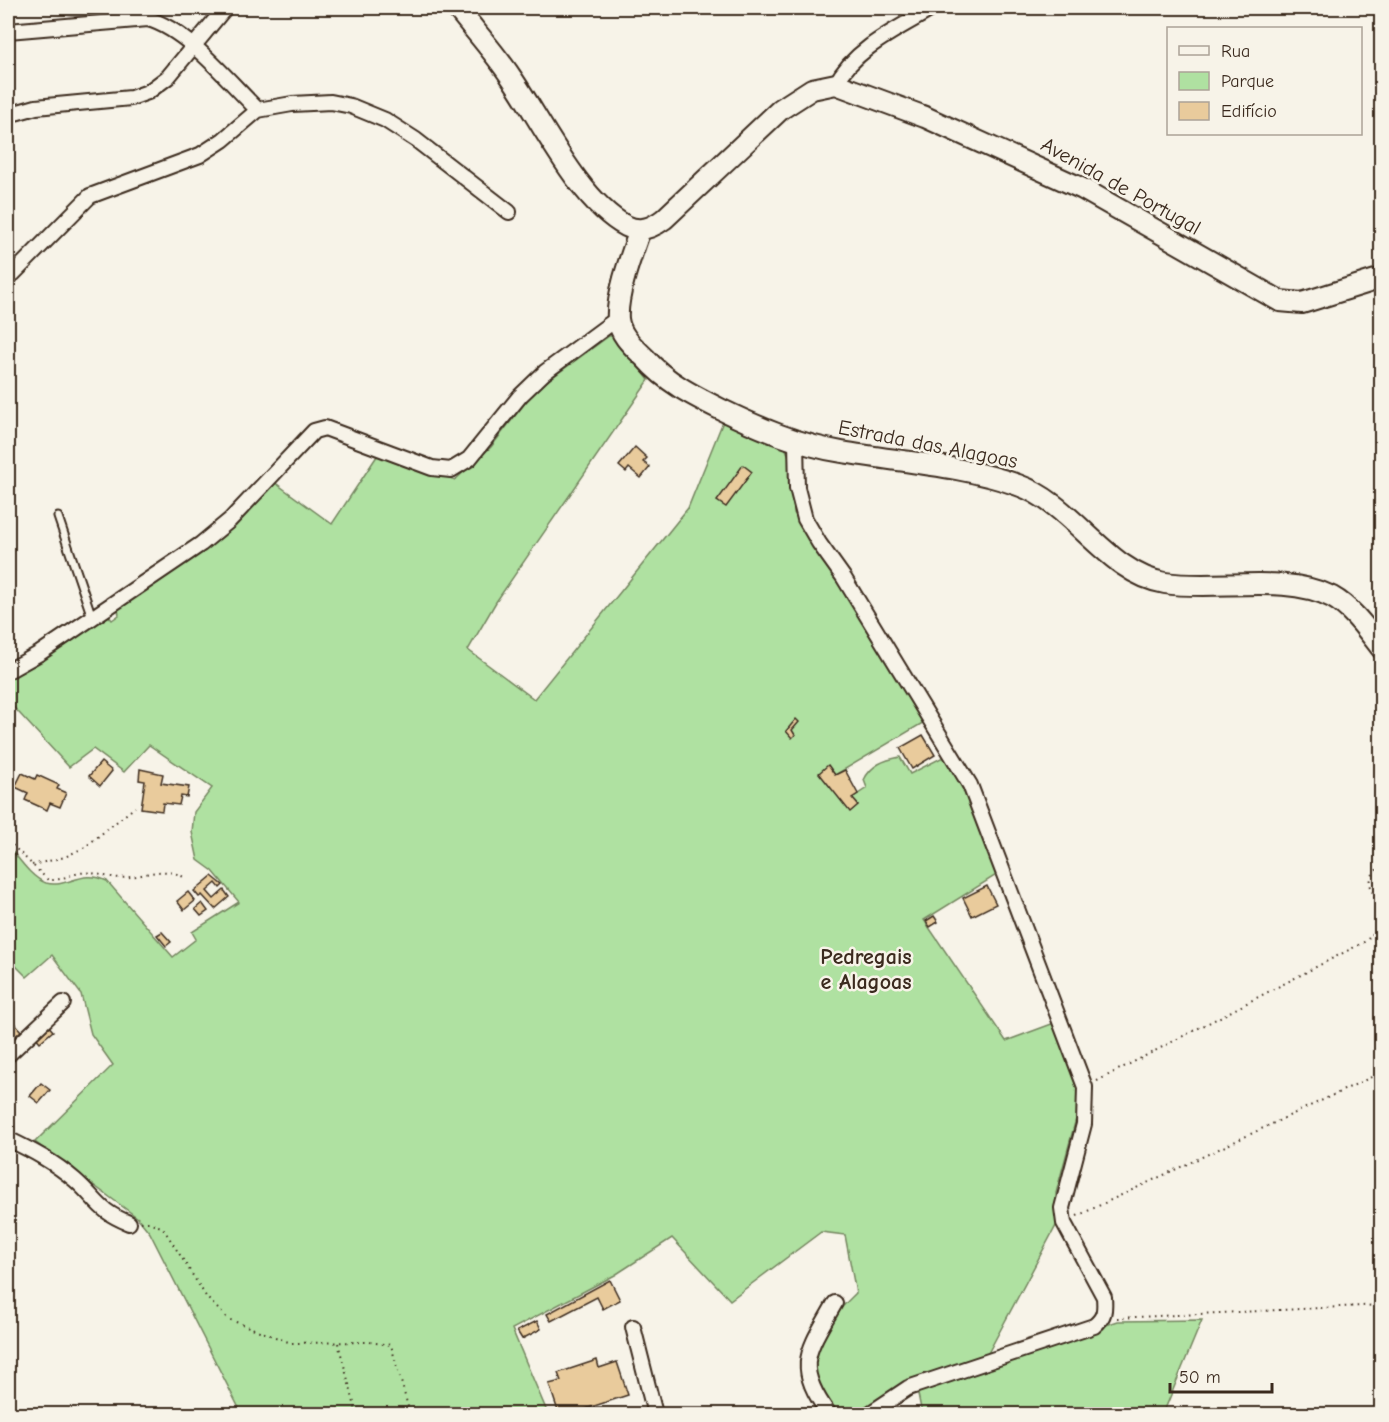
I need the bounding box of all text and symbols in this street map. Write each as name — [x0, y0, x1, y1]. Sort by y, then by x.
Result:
legend — [1167, 27, 1362, 135]
text: Rua — [1221, 41, 1250, 62]
text: Parque — [1221, 71, 1274, 92]
text: Edifício — [1221, 101, 1277, 122]
street label: Avenida de Portugal — [1037, 132, 1205, 240]
street label: Estrada das Alagoas — [836, 415, 1020, 473]
district label: Pedregais e Alagoas — [820, 944, 912, 995]
scale bar — [1170, 1356, 1272, 1394]
text: 50 m — [1179, 1367, 1221, 1388]

